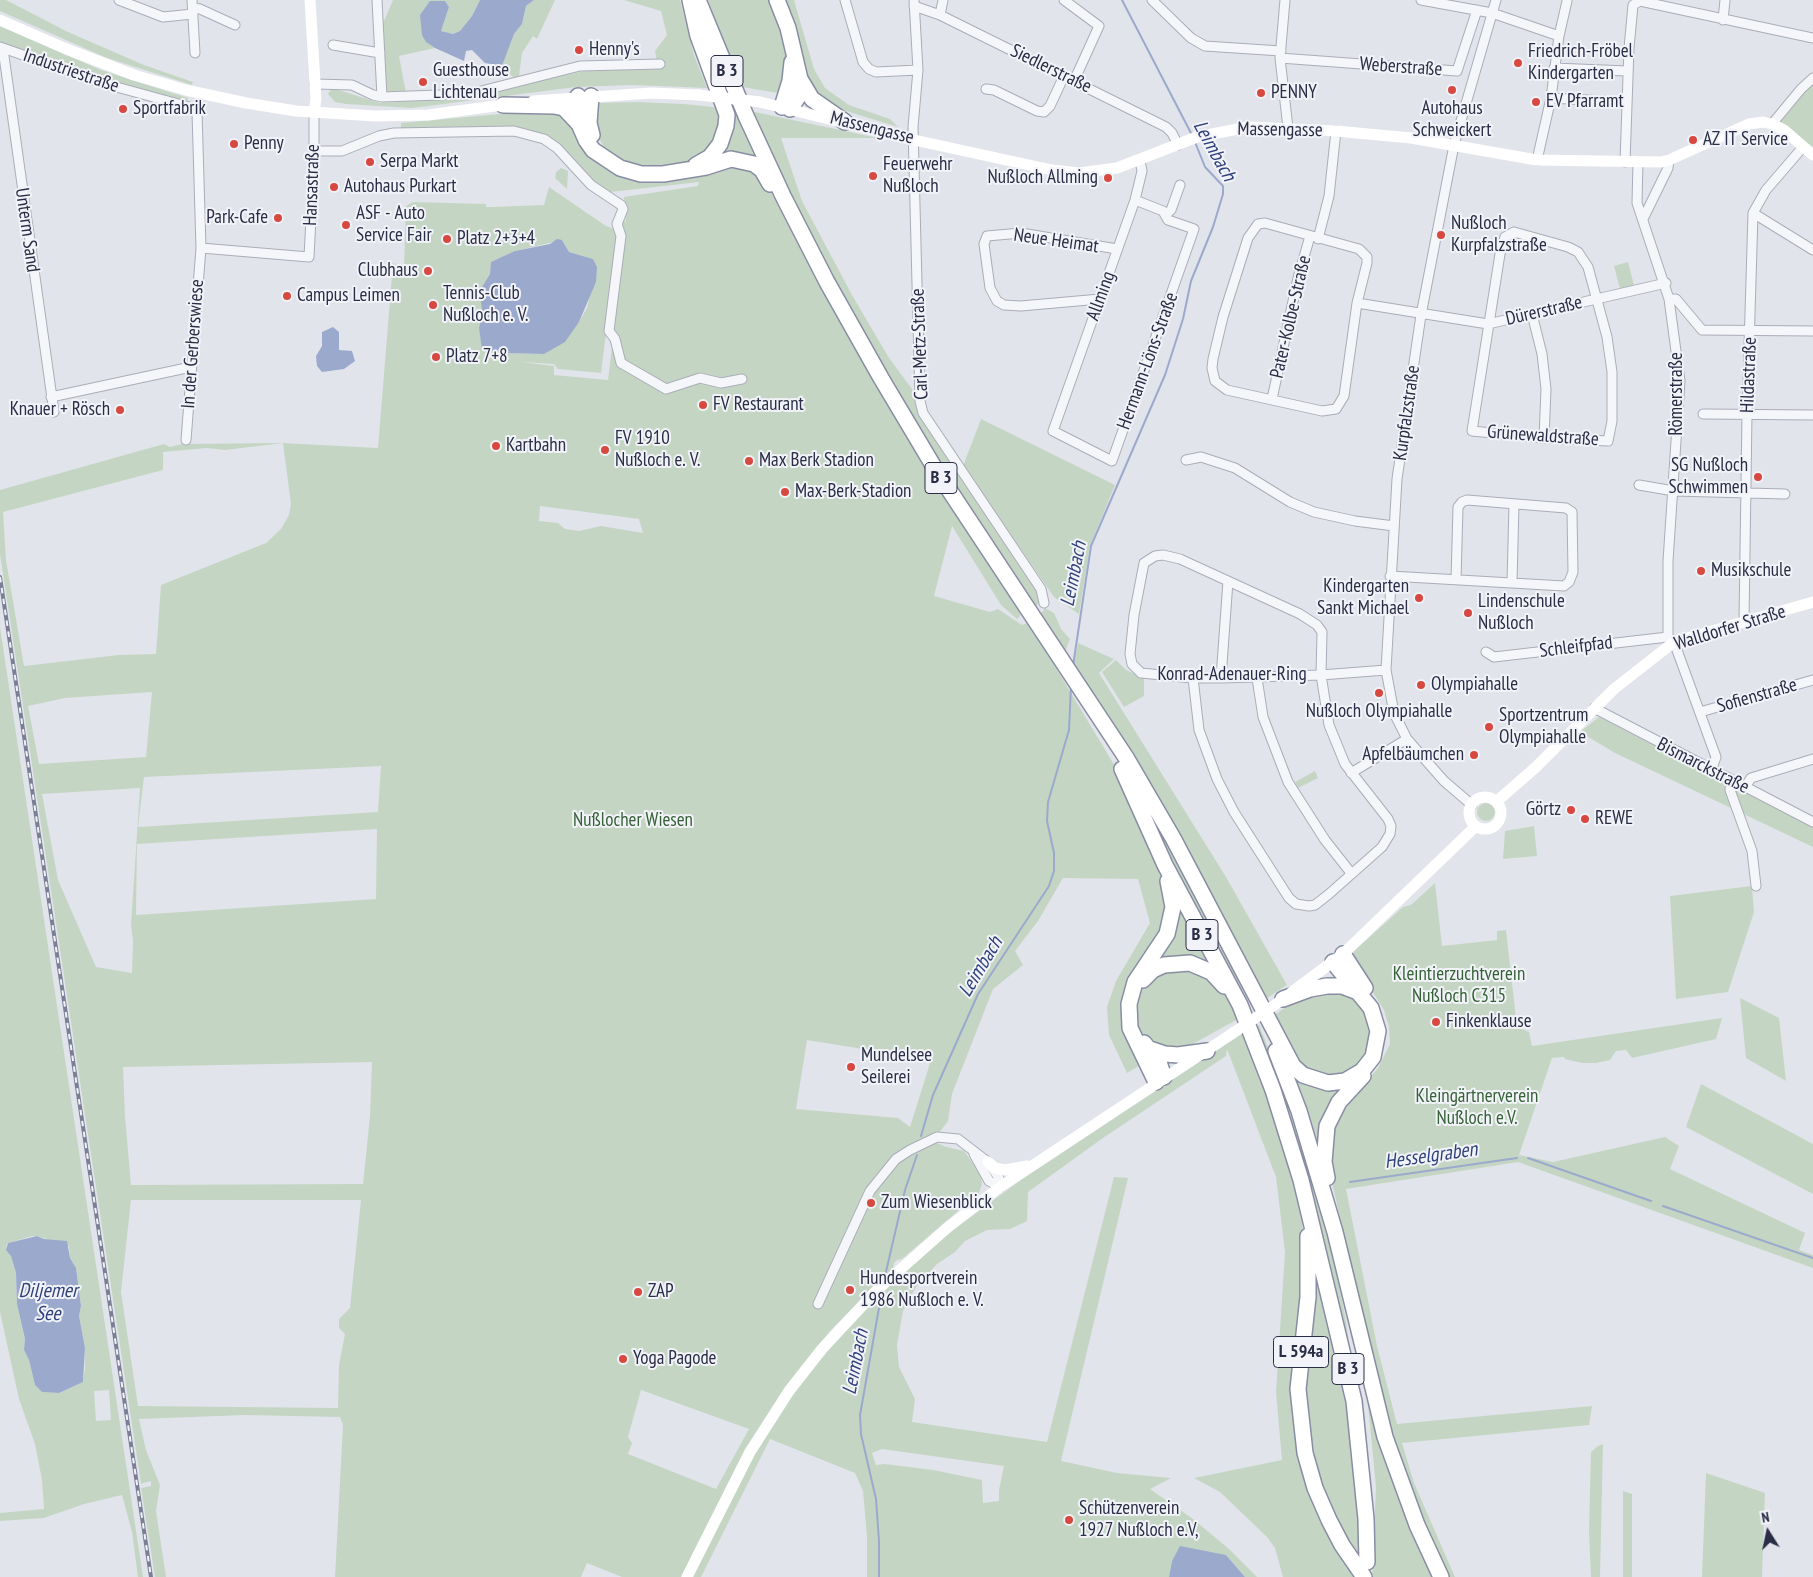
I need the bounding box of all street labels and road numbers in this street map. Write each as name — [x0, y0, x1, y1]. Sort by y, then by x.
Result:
street label: Siedlerstraße — [1007, 40, 1095, 98]
street label: Industriestraße — [20, 44, 122, 98]
street label: Weberstraße — [1359, 53, 1443, 81]
road number: B 3 — [711, 56, 743, 86]
street label: Massengasse — [828, 107, 916, 149]
street label: Massengasse — [1237, 118, 1323, 142]
street label: Hansastraße — [299, 144, 325, 226]
street label: Unterm Sand — [10, 186, 44, 274]
street label: Neue Heimat — [1012, 224, 1100, 258]
street label: Pater-Kolbe-Straße — [1266, 253, 1316, 381]
street label: Allming — [1082, 268, 1120, 324]
street label: In der Gerberswiese — [177, 279, 209, 409]
street label: Carl-Metz-Straße — [907, 288, 933, 400]
street label: Hermann-Löns-Straße — [1113, 289, 1183, 433]
street label: Dürerstraße — [1503, 291, 1585, 331]
street label: Hildastraße — [1736, 337, 1762, 413]
street label: Römerstraße — [1666, 352, 1688, 436]
street label: Kurpfalzstraße — [1389, 364, 1425, 462]
street label: Grünewaldstraße — [1486, 421, 1600, 451]
road number: B 3 — [925, 462, 957, 493]
street label: Walldorfer Straße — [1672, 600, 1788, 656]
street label: Schleifpfad — [1538, 631, 1614, 663]
street label: Konrad-Adenauer-Ring — [1157, 664, 1307, 686]
street label: Sofienstraße — [1714, 674, 1800, 718]
street label: Bismarckstraße — [1653, 733, 1753, 799]
road number: B 3 — [1186, 920, 1218, 950]
road number: L 594a — [1274, 1336, 1328, 1368]
road number: B 3 — [1332, 1354, 1364, 1385]

